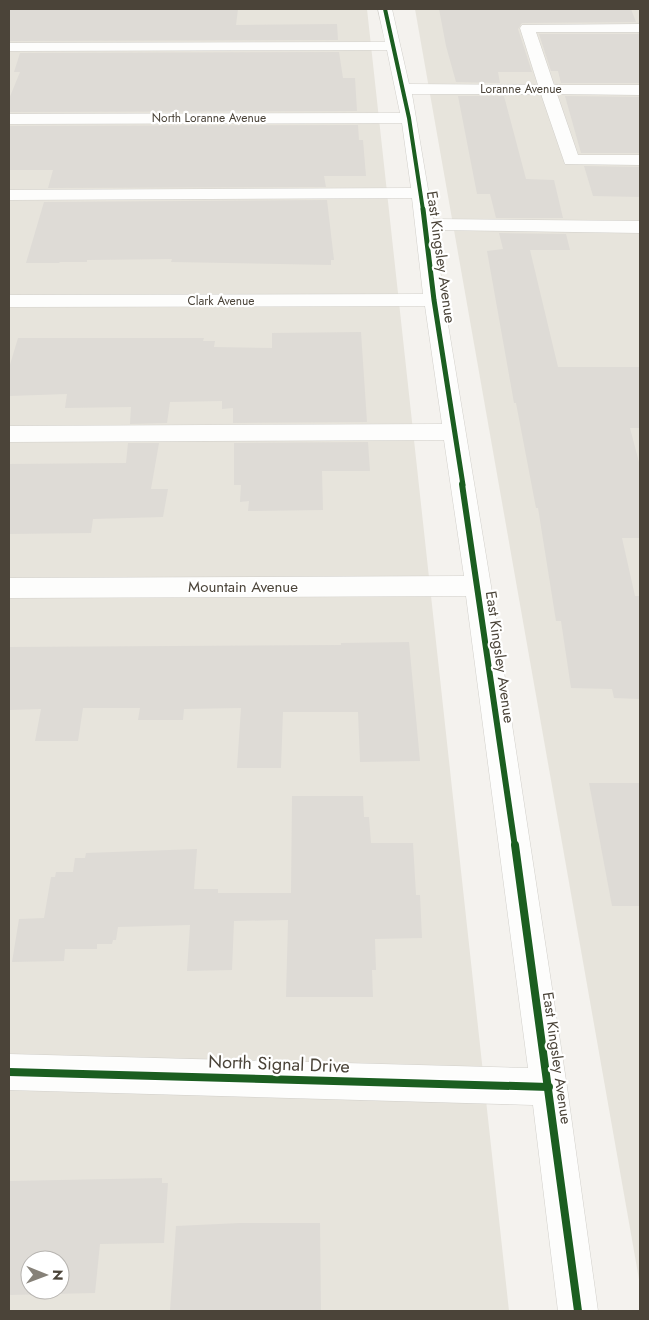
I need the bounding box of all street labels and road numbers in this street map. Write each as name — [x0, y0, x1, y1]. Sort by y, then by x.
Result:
street label: Loranne Avenue — [480, 80, 562, 98]
street label: North Loranne Avenue — [152, 109, 266, 127]
street label: East Kingsley Avenue — [421, 190, 461, 325]
street label: Clark Avenue — [187, 292, 255, 310]
street label: Mountain Avenue — [188, 576, 298, 598]
street label: East Kingsley Avenue — [480, 590, 520, 725]
street label: East Kingsley Avenue — [537, 991, 577, 1126]
street label: North Signal Drive — [208, 1049, 350, 1079]

